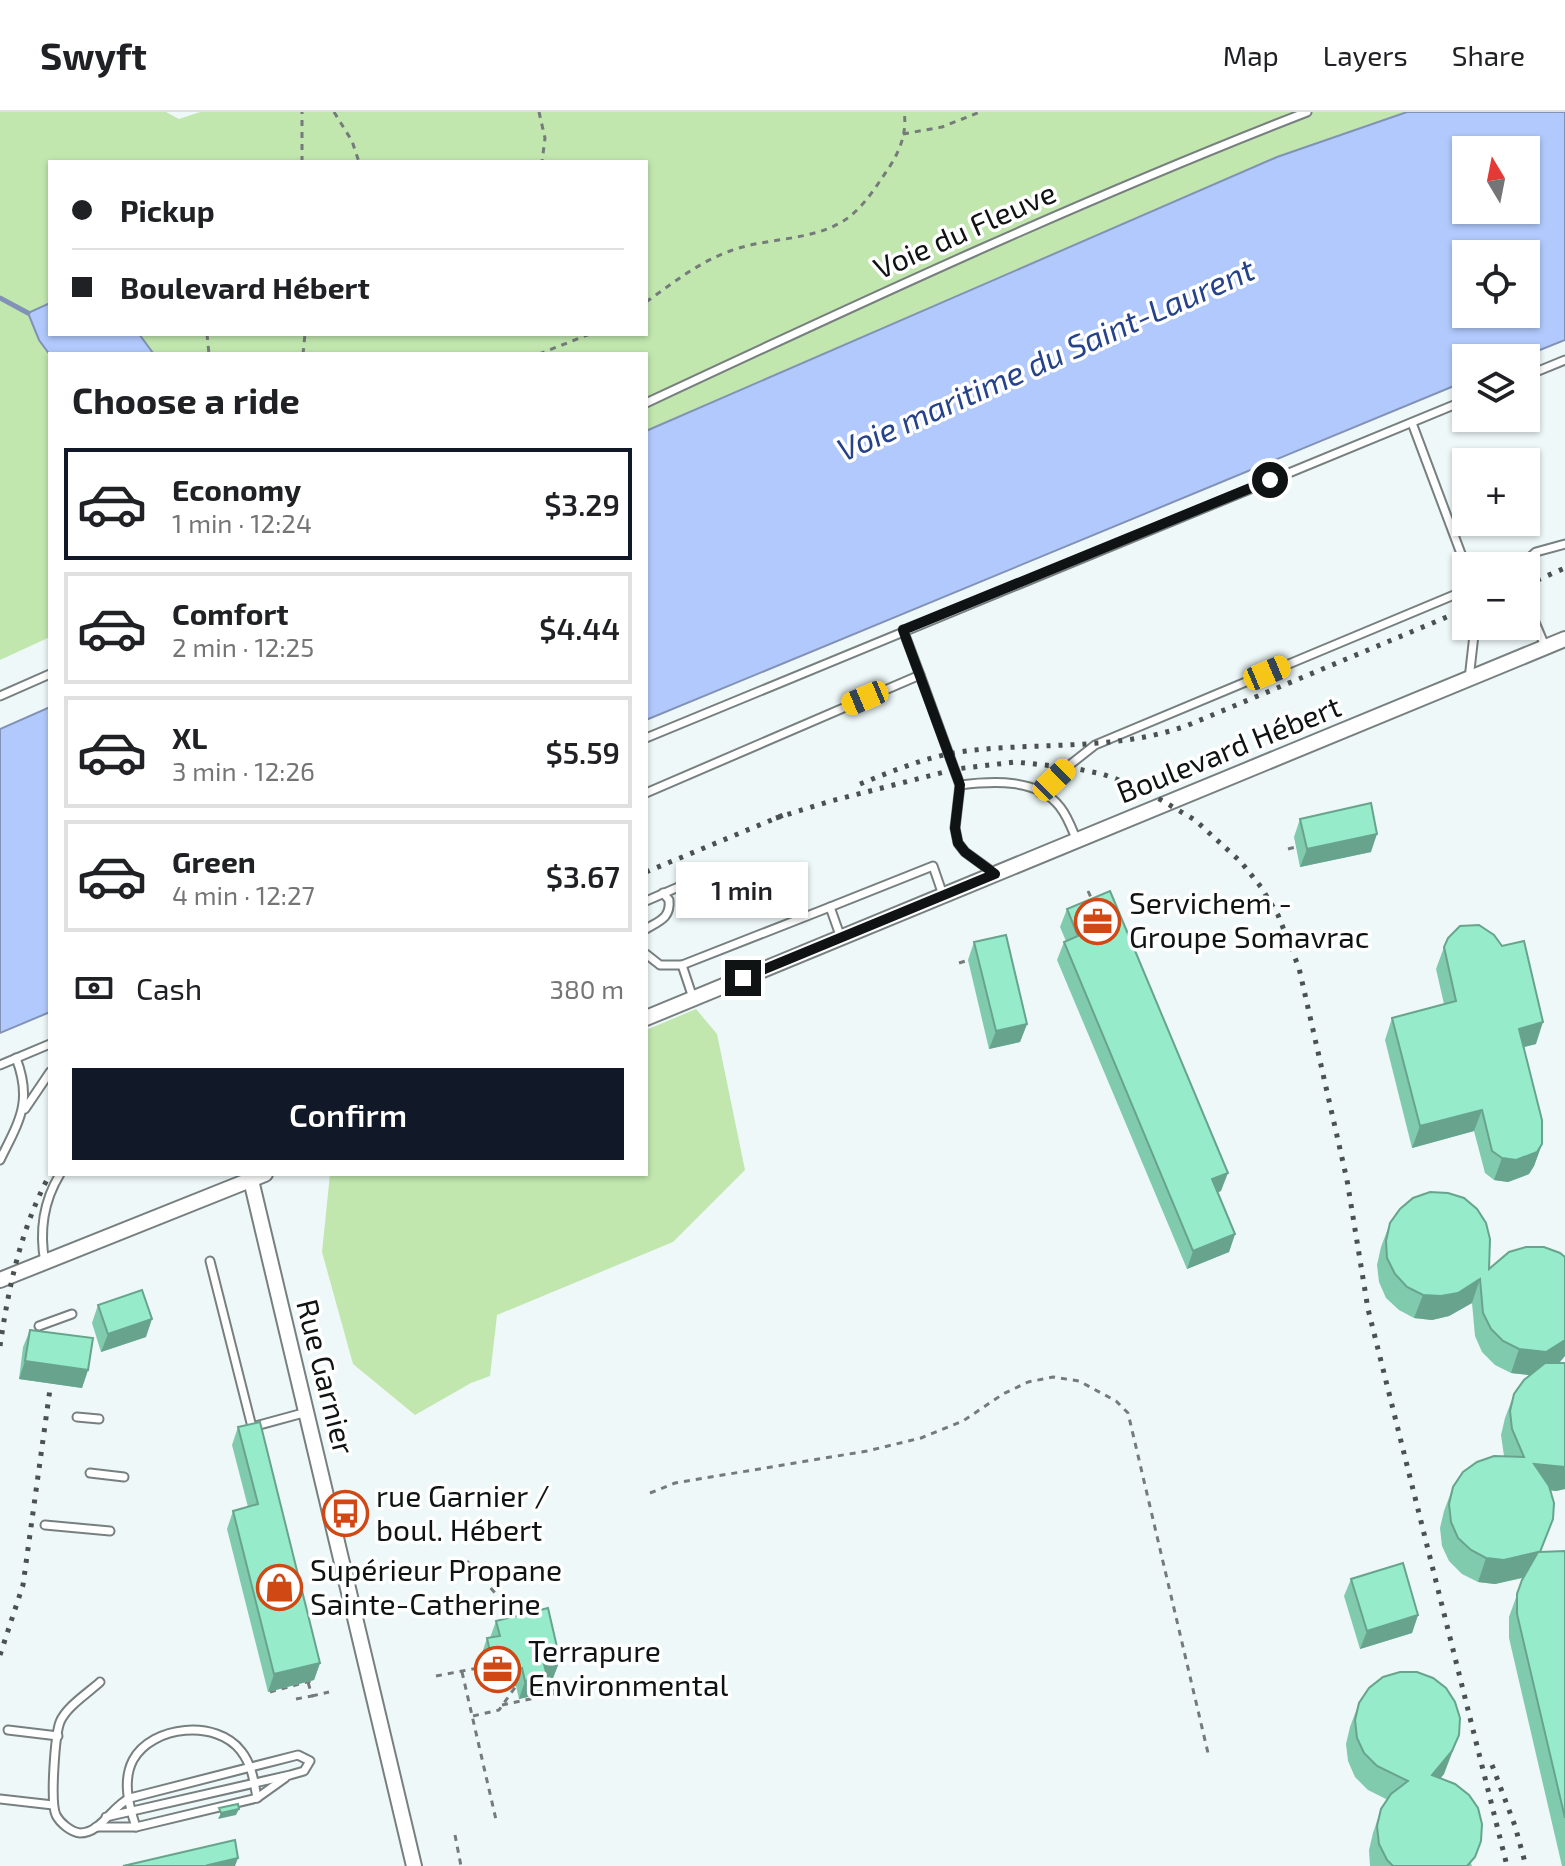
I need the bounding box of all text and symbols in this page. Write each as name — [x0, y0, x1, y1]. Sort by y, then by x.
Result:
text: Swyft — [40, 32, 147, 78]
text: Map — [1223, 38, 1279, 72]
text: Layers — [1323, 38, 1408, 72]
text: Share — [1452, 38, 1525, 72]
north arrow — [1452, 136, 1540, 224]
map controls — [1452, 136, 1540, 640]
street label: Voie du Fleuve — [868, 173, 1061, 285]
text: Pickup — [120, 192, 215, 228]
button: locate — [1452, 240, 1540, 328]
water label: Voie maritime du Saint-Laurent — [831, 248, 1261, 468]
text: Boulevard Hébert — [120, 269, 370, 305]
button: layers — [1452, 344, 1540, 432]
text: Choose a ride — [72, 378, 300, 421]
button: + — [1452, 448, 1540, 536]
route start — [1252, 462, 1288, 498]
icon: car — [76, 468, 148, 540]
text: Economy — [172, 471, 301, 507]
text: $3.29 — [544, 486, 620, 522]
text: 1 min · 12:24 — [172, 507, 312, 538]
button: − — [1452, 552, 1540, 640]
icon: car — [76, 592, 148, 664]
text: Comfort — [172, 595, 289, 631]
text: $4.44 — [539, 610, 620, 646]
text: 2 min · 12:25 — [172, 631, 314, 662]
car — [1240, 653, 1294, 693]
car — [838, 678, 892, 718]
street label: Boulevard Hébert — [1111, 687, 1345, 809]
icon: car — [76, 716, 148, 788]
text: XL — [172, 719, 207, 755]
text: $5.59 — [546, 734, 620, 770]
text: 3 min · 12:26 — [172, 755, 315, 786]
car — [1028, 755, 1080, 805]
icon: car — [76, 840, 148, 912]
text: Green — [172, 843, 256, 879]
text: $3.67 — [546, 858, 620, 894]
callout: 1 min — [677, 862, 809, 918]
text: 1 min — [711, 874, 773, 905]
text: 4 min · 12:27 — [172, 879, 315, 910]
place label: Servichem - Groupe Somavrac — [1129, 884, 1370, 954]
office icon: Servichem - Groupe Somavrac — [1074, 897, 1122, 945]
route end — [725, 960, 761, 996]
icon: cash — [72, 966, 116, 1010]
text: Cash — [136, 970, 202, 1006]
text: 380 m — [550, 973, 624, 1004]
button: Confirm — [72, 1068, 624, 1160]
street label: Rue Garnier — [290, 1295, 364, 1458]
place label: rue Garnier / boul. Hébert — [376, 1477, 550, 1547]
bus stop icon: rue Garnier / boul. Hébert — [321, 1490, 369, 1538]
place label: Supérieur Propane Sainte-Catherine — [310, 1551, 562, 1621]
shop icon: Supérieur Propane Sainte-Catherine — [255, 1564, 303, 1612]
place label: Terrapure Environmental — [528, 1632, 728, 1702]
office icon: Terrapure Environmental — [473, 1645, 521, 1693]

